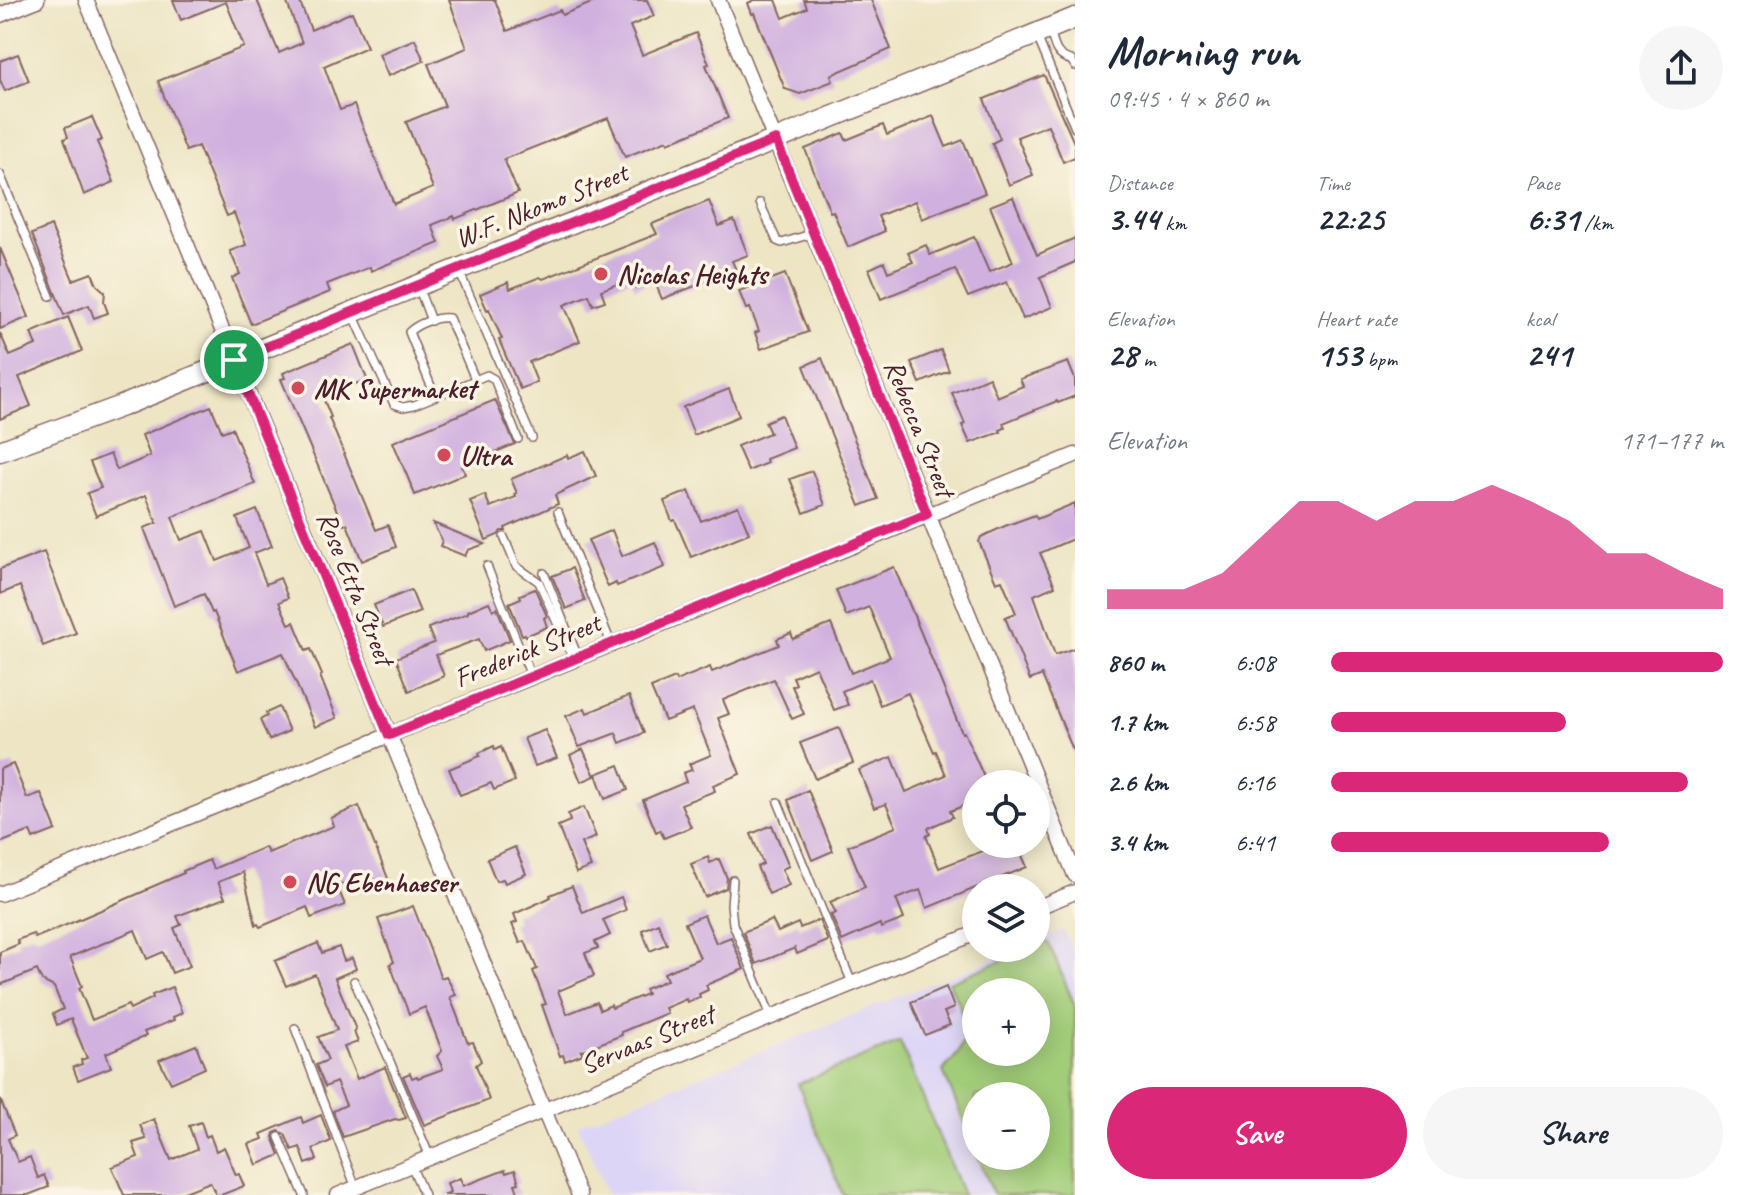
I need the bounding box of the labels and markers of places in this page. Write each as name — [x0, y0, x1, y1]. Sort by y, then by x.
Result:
place label: Nicolas Heights — [617, 257, 770, 292]
marker: Nicolas Heights — [592, 265, 610, 283]
pin — [200, 326, 268, 394]
place label: MK Supermarket — [314, 371, 480, 406]
marker: MK Supermarket — [289, 379, 307, 397]
place label: Ultra — [460, 438, 514, 473]
marker: Ultra — [435, 446, 453, 464]
place label: NG Ebenhaeser — [306, 865, 460, 900]
marker: NG Ebenhaeser — [281, 873, 299, 891]

